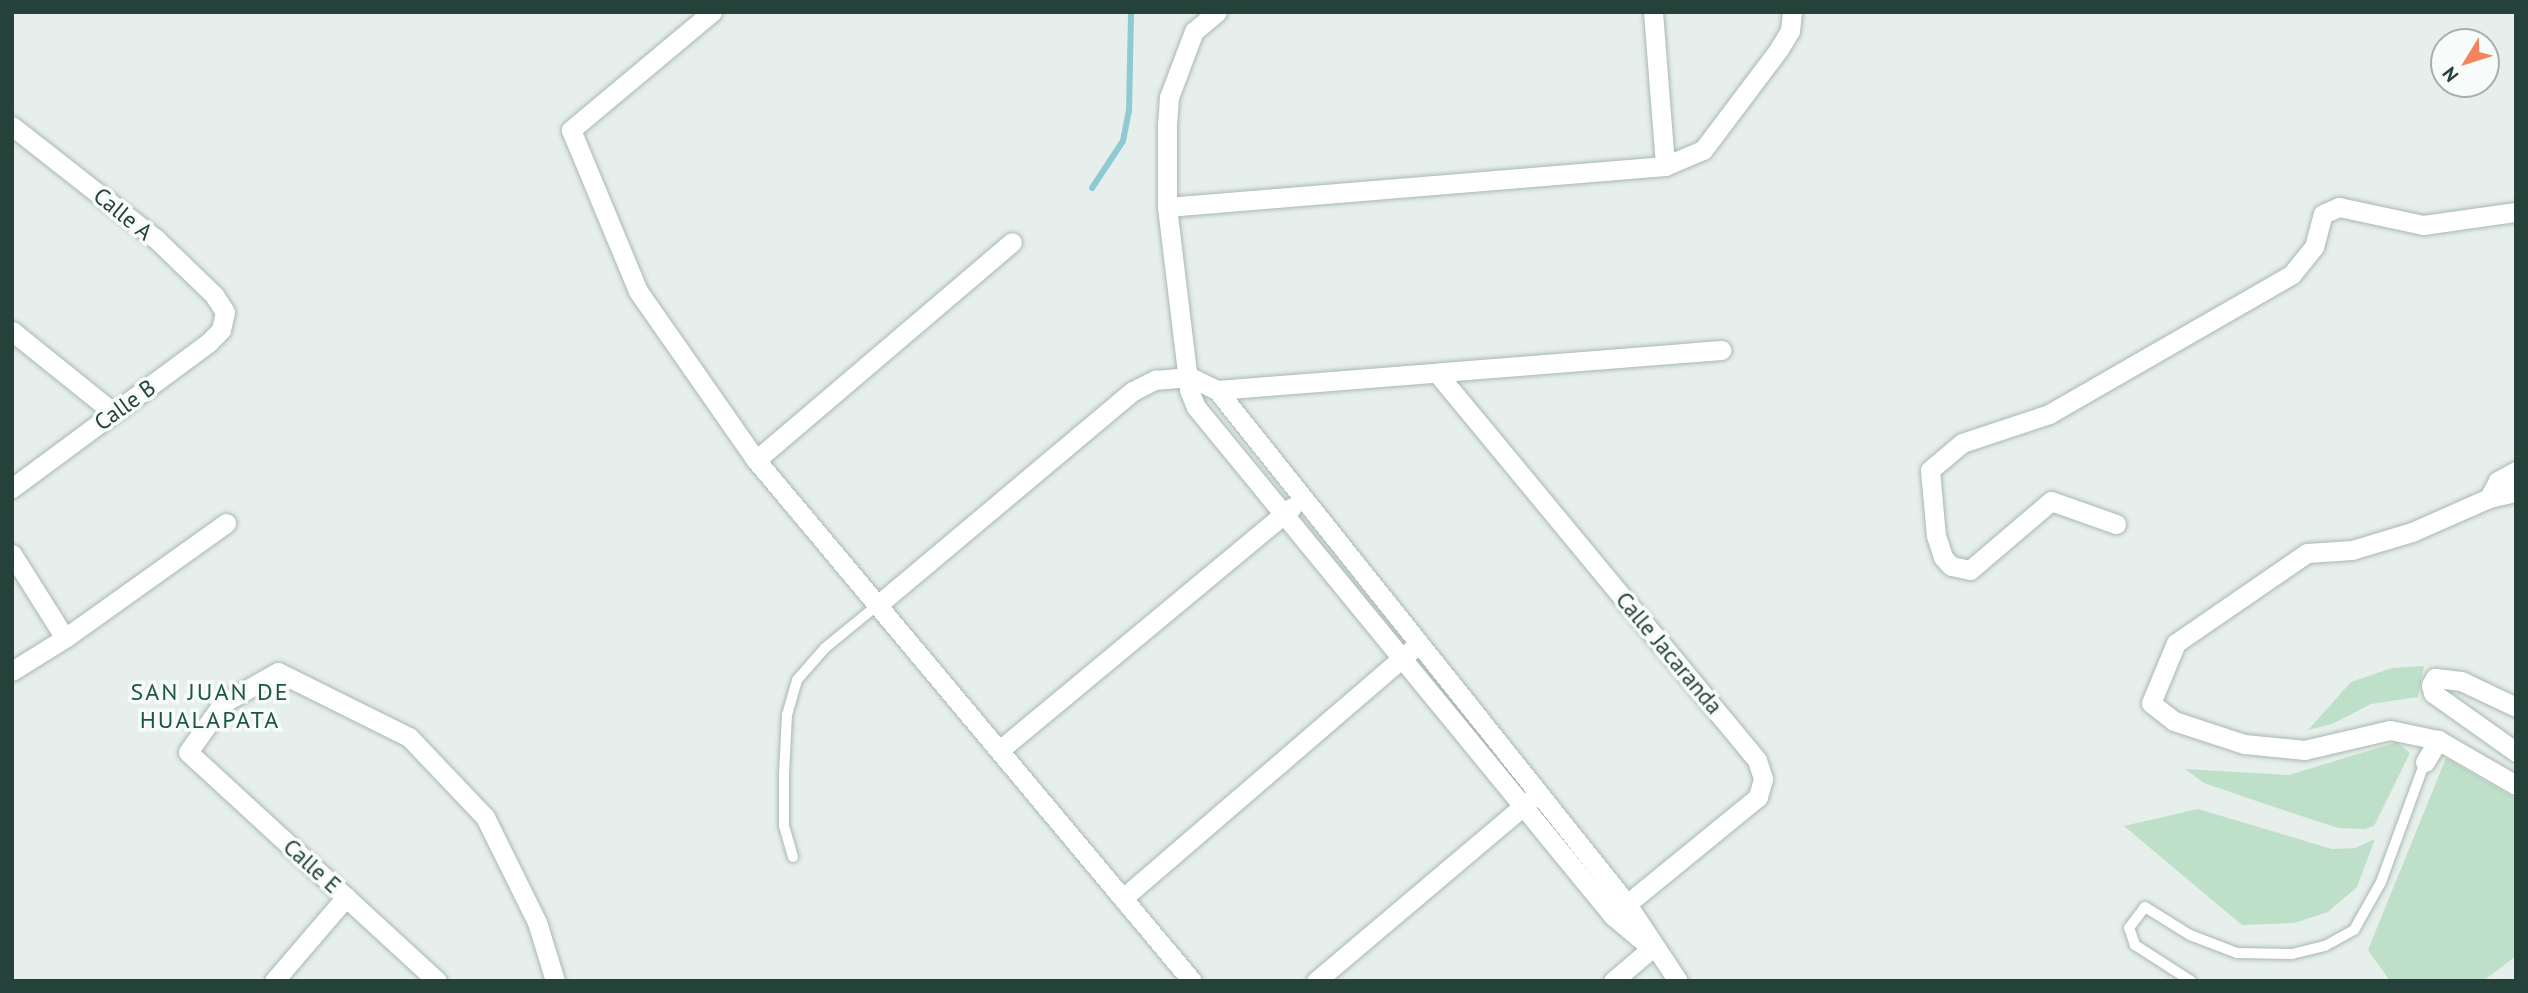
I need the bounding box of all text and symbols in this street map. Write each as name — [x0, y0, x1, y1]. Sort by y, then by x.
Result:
north arrow — [2430, 28, 2500, 98]
text: N — [2437, 62, 2463, 87]
street label: Calle A — [88, 182, 158, 246]
street label: Calle B — [89, 374, 161, 436]
street label: Calle Jacaranda — [1610, 586, 1728, 720]
district label: SAN JUAN DE HUALAPATA — [132, 678, 288, 734]
street label: Calle E — [278, 833, 346, 899]

